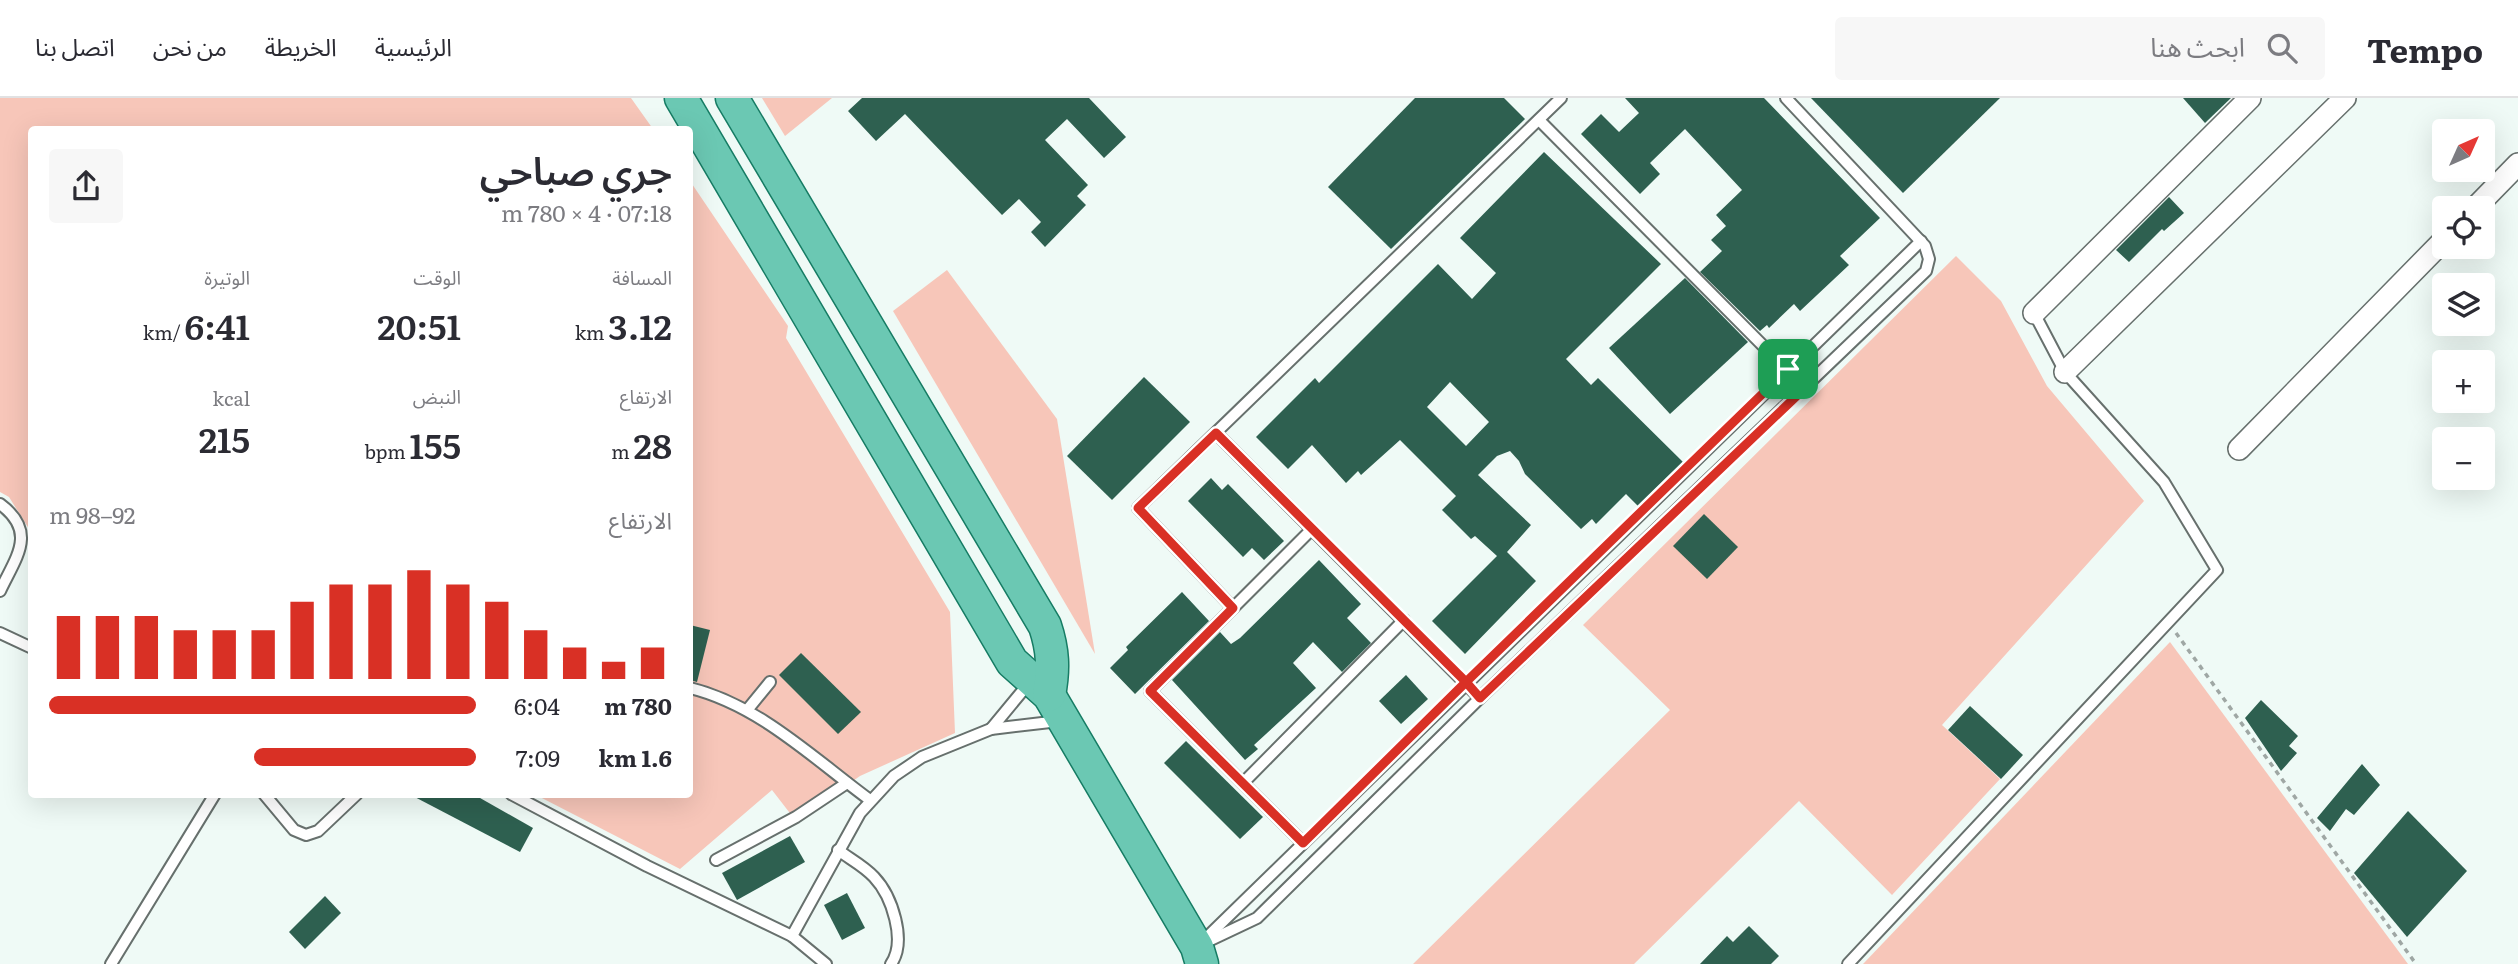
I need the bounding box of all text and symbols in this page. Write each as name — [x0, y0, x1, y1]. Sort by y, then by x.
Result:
search box — [1835, 17, 2325, 80]
text: Tempo — [2367, 24, 2483, 73]
text: ابحث هنا — [2150, 26, 2245, 65]
text: اتصل بنا — [35, 28, 115, 63]
text: من نحن — [153, 28, 227, 63]
text: الخريطة — [265, 28, 337, 63]
text: الرئيسية — [375, 28, 452, 63]
icon: search — [2263, 29, 2301, 67]
north arrow — [2432, 119, 2496, 182]
map controls — [2432, 119, 2495, 490]
text: جري صباحي — [480, 140, 672, 197]
button: share — [49, 149, 123, 223]
text: 07:18 · 4 × 780 m — [501, 195, 672, 229]
button: locate — [2432, 196, 2495, 259]
text: الوتيرة — [204, 263, 250, 291]
text: الوقت — [413, 263, 461, 291]
text: المسافة — [612, 263, 672, 291]
button: layers — [2432, 273, 2495, 336]
text: 6:41 — [185, 299, 250, 351]
text: 20:51 — [377, 299, 461, 351]
text: 3.12 — [608, 299, 672, 351]
text: /km — [143, 318, 185, 346]
text: km — [575, 318, 608, 346]
pin — [1758, 339, 1818, 399]
icon: arrive — [1769, 350, 1807, 388]
button: + — [2432, 350, 2495, 413]
text: النبض — [413, 382, 461, 410]
text: الارتفاع — [620, 382, 672, 410]
text: kcal — [213, 384, 250, 412]
text: 215 — [199, 412, 250, 464]
text: 155 — [410, 418, 461, 470]
text: 28 — [634, 418, 672, 470]
button: − — [2432, 427, 2495, 490]
text: bpm — [364, 437, 410, 465]
text: m — [611, 437, 634, 465]
text: 92–98 m — [49, 497, 135, 531]
text: الارتفاع — [609, 502, 672, 536]
text: 6:04 — [514, 688, 560, 722]
text: 780 m — [604, 688, 672, 722]
text: 7:09 — [516, 740, 560, 774]
text: 1.6 km — [599, 740, 672, 774]

